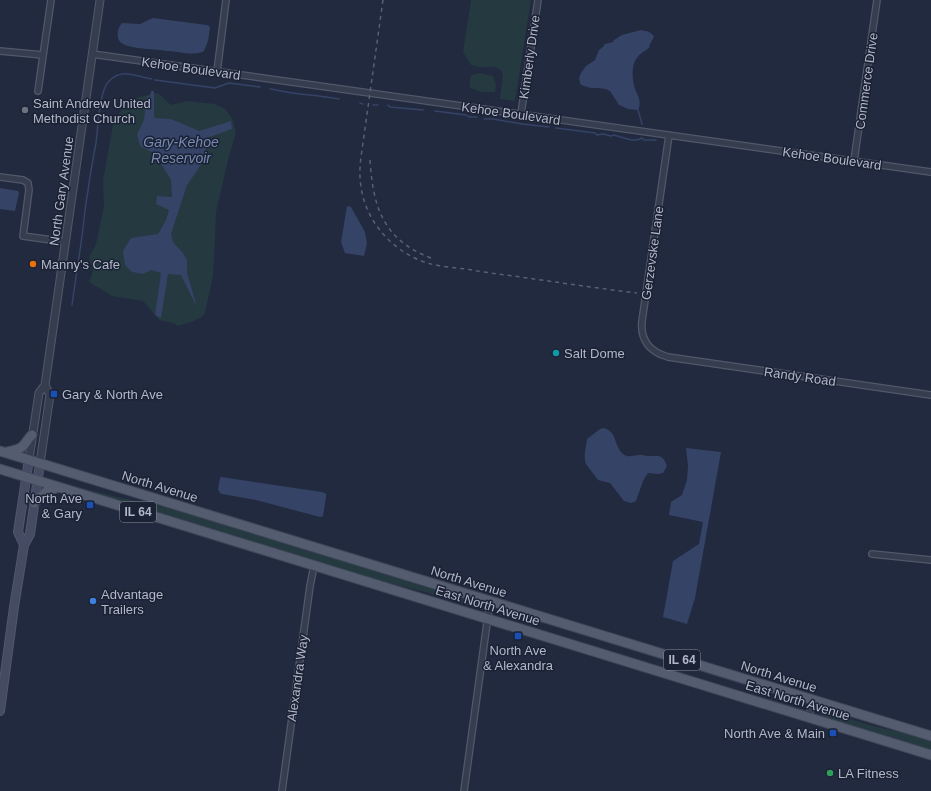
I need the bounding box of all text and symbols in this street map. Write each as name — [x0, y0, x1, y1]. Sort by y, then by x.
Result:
street label: Kimberly Drive — [516, 14, 543, 100]
street label: Commerce Drive — [852, 32, 881, 130]
street label: Kehoe Boulevard — [140, 54, 241, 83]
place label: Saint Andrew United Methodist Church — [33, 96, 151, 126]
street label: Kehoe Boulevard — [460, 99, 561, 128]
marker: Saint Andrew United Methodist Church — [20, 105, 30, 115]
water label: Gary-Kehoe Reservoir — [143, 134, 219, 166]
street label: North Gary Avenue — [46, 135, 77, 247]
street label: Kehoe Boulevard — [781, 144, 882, 173]
street label: Gerzevske Lane — [638, 205, 667, 301]
place label: Manny's Cafe — [41, 257, 120, 272]
marker: Manny's Cafe — [28, 259, 38, 269]
place label: Salt Dome — [564, 346, 625, 361]
marker: Salt Dome — [551, 348, 561, 358]
street label: Randy Road — [763, 364, 837, 389]
place label: Gary & North Ave — [62, 387, 163, 402]
marker: Gary & North Ave — [49, 389, 59, 399]
street label: North Avenue — [120, 468, 200, 505]
place label: North Ave & Gary — [25, 491, 82, 521]
marker: North Ave & Gary — [85, 500, 95, 510]
road number: IL 64 — [120, 502, 156, 522]
street label: North Avenue — [429, 563, 509, 600]
street label: East North Avenue — [434, 582, 542, 628]
place label: Advantage Trailers — [101, 587, 163, 617]
marker: Advantage Trailers — [88, 596, 98, 606]
marker: North Ave & Alexandra — [513, 631, 523, 641]
street label: Alexandra Way — [284, 633, 311, 723]
place label: North Ave & Alexandra — [483, 643, 554, 673]
road number: IL 64 — [664, 650, 700, 670]
street label: North Avenue — [739, 658, 819, 695]
street label: East North Avenue — [744, 677, 852, 723]
place label: North Ave & Main — [724, 726, 825, 741]
marker: North Ave & Main — [828, 728, 838, 738]
place label: LA Fitness — [838, 766, 899, 781]
marker: LA Fitness — [825, 768, 835, 778]

